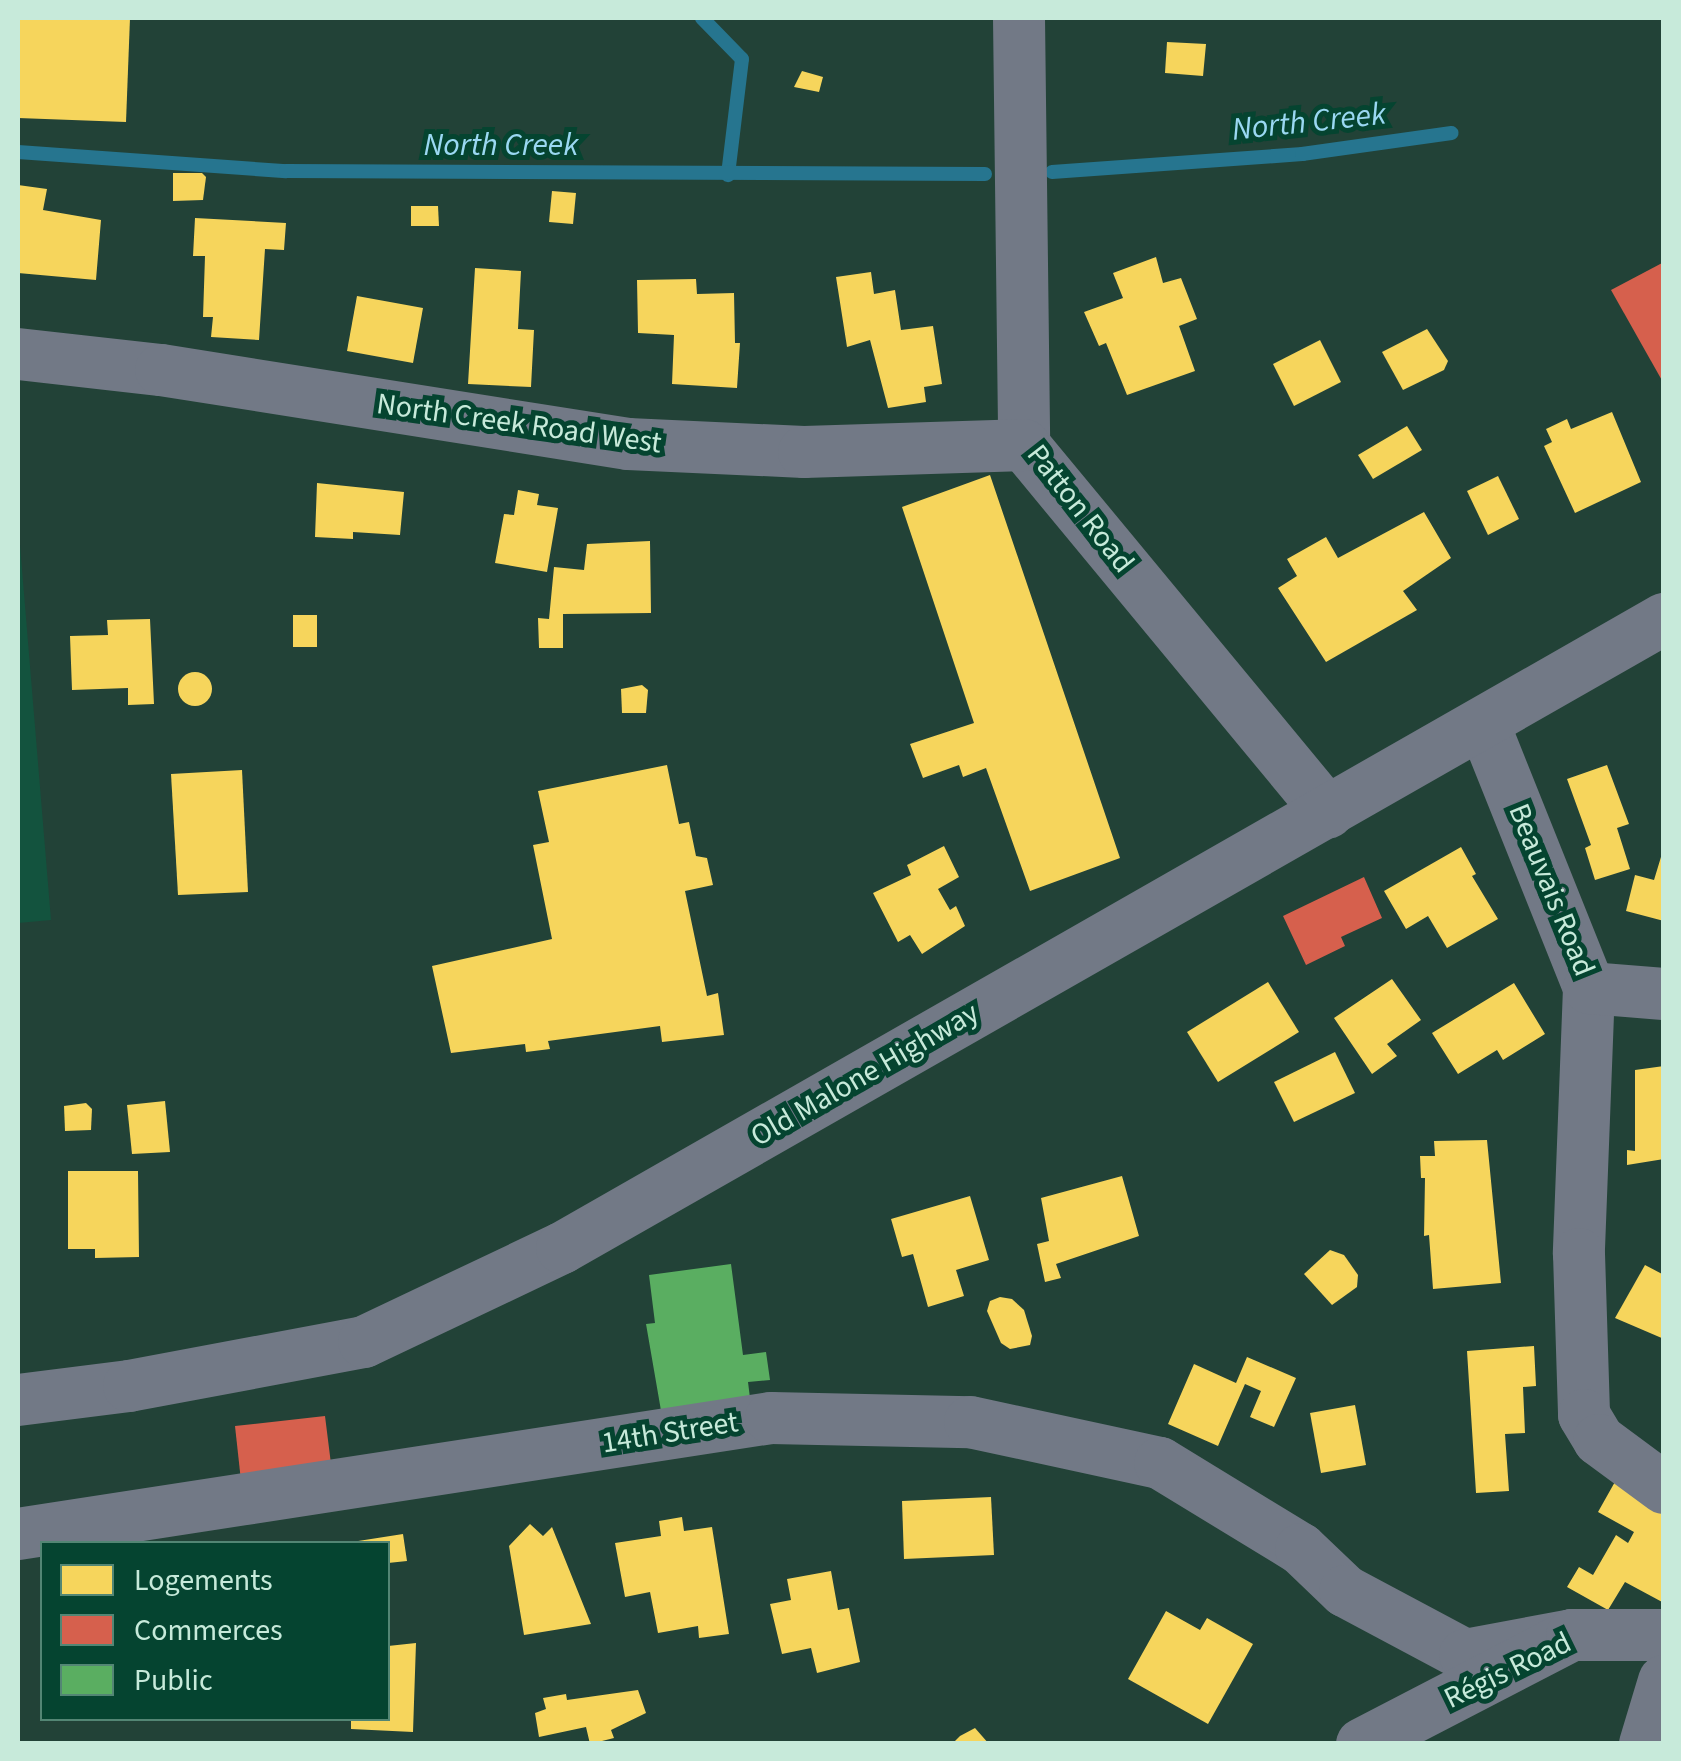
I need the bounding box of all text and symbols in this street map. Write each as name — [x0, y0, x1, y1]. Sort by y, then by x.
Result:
water label: North Creek — [1230, 95, 1388, 149]
water label: North Creek — [424, 126, 578, 164]
street label: North Creek Road West — [374, 386, 664, 462]
street label: Patton Road — [1019, 438, 1141, 580]
street label: Beauvais Road — [1500, 799, 1602, 981]
street label: Old Malone Highway — [745, 995, 985, 1155]
street label: 14th Street — [599, 1404, 741, 1462]
legend — [40, 1541, 390, 1721]
text: Logements — [134, 1559, 273, 1602]
text: Commerces — [134, 1609, 283, 1652]
street label: Régis Road — [1439, 1625, 1577, 1717]
text: Public — [134, 1659, 213, 1702]

